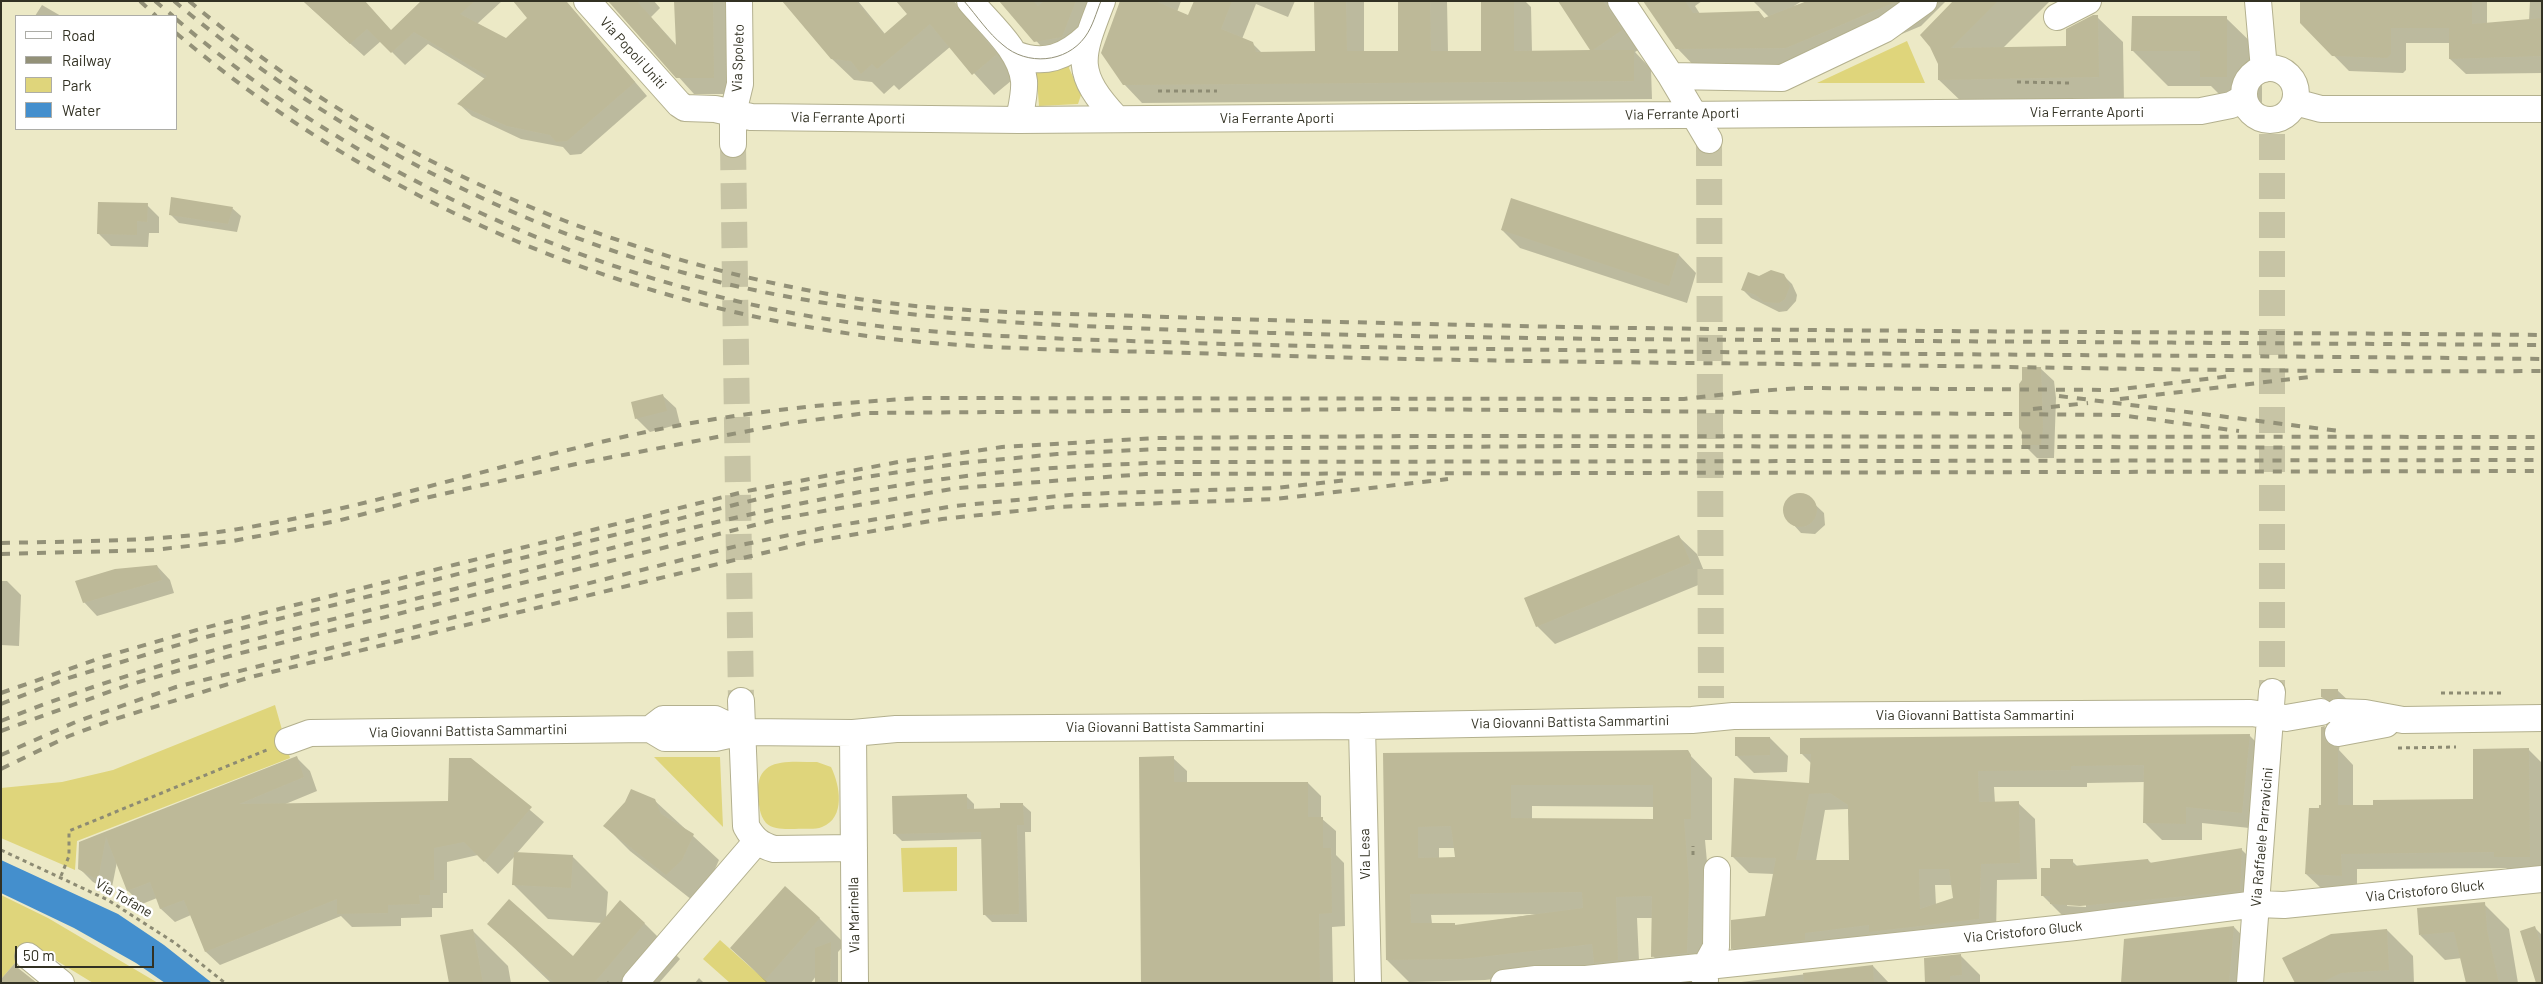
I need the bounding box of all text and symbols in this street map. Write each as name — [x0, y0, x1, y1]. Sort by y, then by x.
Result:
street label: Via Popoli Uniti — [596, 14, 670, 92]
legend — [15, 15, 178, 130]
street label: Via Spoleto — [728, 24, 748, 92]
text: Road — [62, 26, 95, 44]
text: Railway — [62, 51, 111, 69]
text: Park — [62, 76, 91, 94]
text: Water — [62, 101, 101, 119]
street label: Via Ferrante Aporti — [2030, 104, 2144, 120]
street label: Via Ferrante Aporti — [1625, 105, 1739, 123]
street label: Via Ferrante Aporti — [791, 109, 905, 127]
street label: Via Ferrante Aporti — [1220, 110, 1334, 126]
street label: Via Giovanni Battista Sammartini — [1876, 707, 2074, 723]
street label: Via Giovanni Battista Sammartini — [1471, 712, 1669, 732]
street label: Via Giovanni Battista Sammartini — [1066, 719, 1264, 735]
street label: Via Giovanni Battista Sammartini — [369, 721, 567, 741]
street label: Via Raffaele Parravicini — [2248, 766, 2276, 908]
street label: Via Lesa — [1356, 828, 1374, 880]
street label: Via Tofane — [92, 875, 156, 921]
street label: Via Cristoforo Gluck — [2365, 876, 2485, 906]
street label: Via Marinella — [845, 877, 863, 953]
street label: Via Cristoforo Gluck — [1963, 917, 2083, 947]
scale bar — [18, 936, 156, 968]
text: 50 m — [23, 946, 55, 964]

